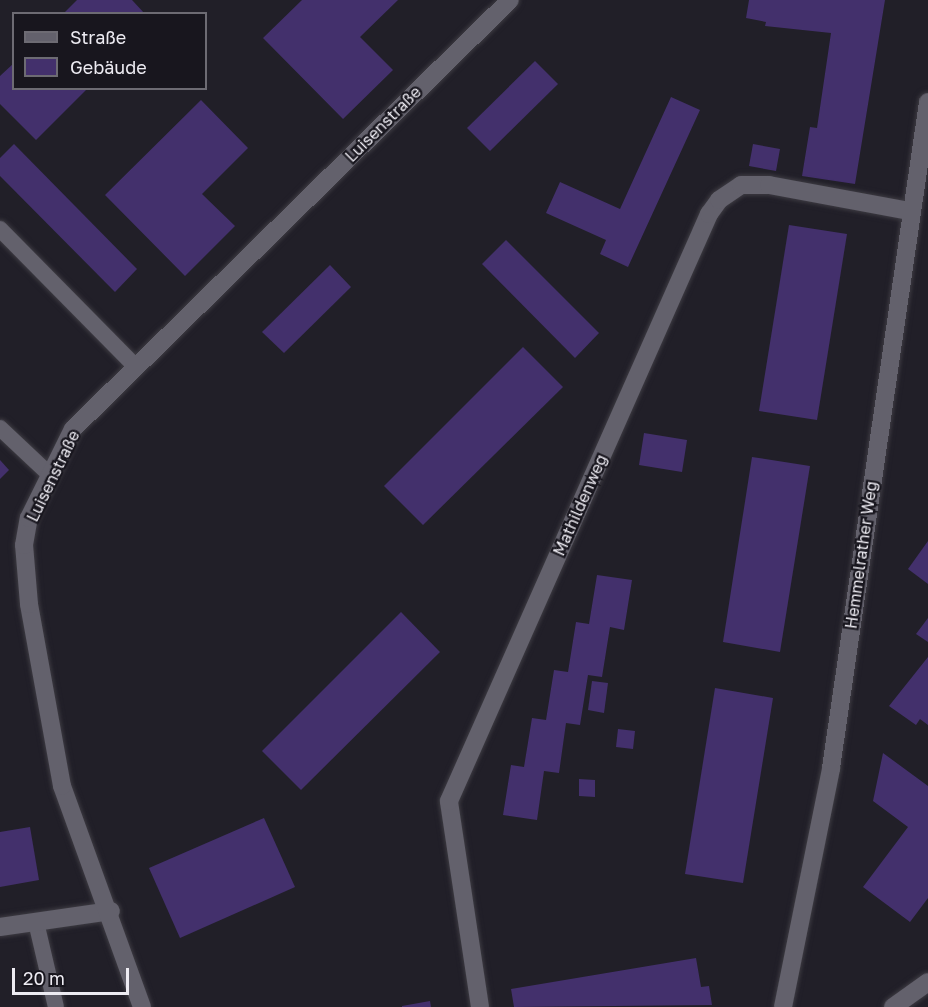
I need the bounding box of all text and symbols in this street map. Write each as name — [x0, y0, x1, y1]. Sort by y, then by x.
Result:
legend — [12, 12, 207, 90]
text: Straße — [70, 26, 126, 48]
text: Gebäude — [70, 56, 147, 78]
street label: Luisenstraße — [341, 82, 425, 166]
street label: Luisenstraße — [23, 427, 83, 525]
street label: Mathildenweg — [549, 451, 611, 559]
street label: Hemmelrather Weg — [841, 480, 881, 630]
scale bar — [15, 956, 132, 994]
text: 20 m — [23, 967, 65, 989]

